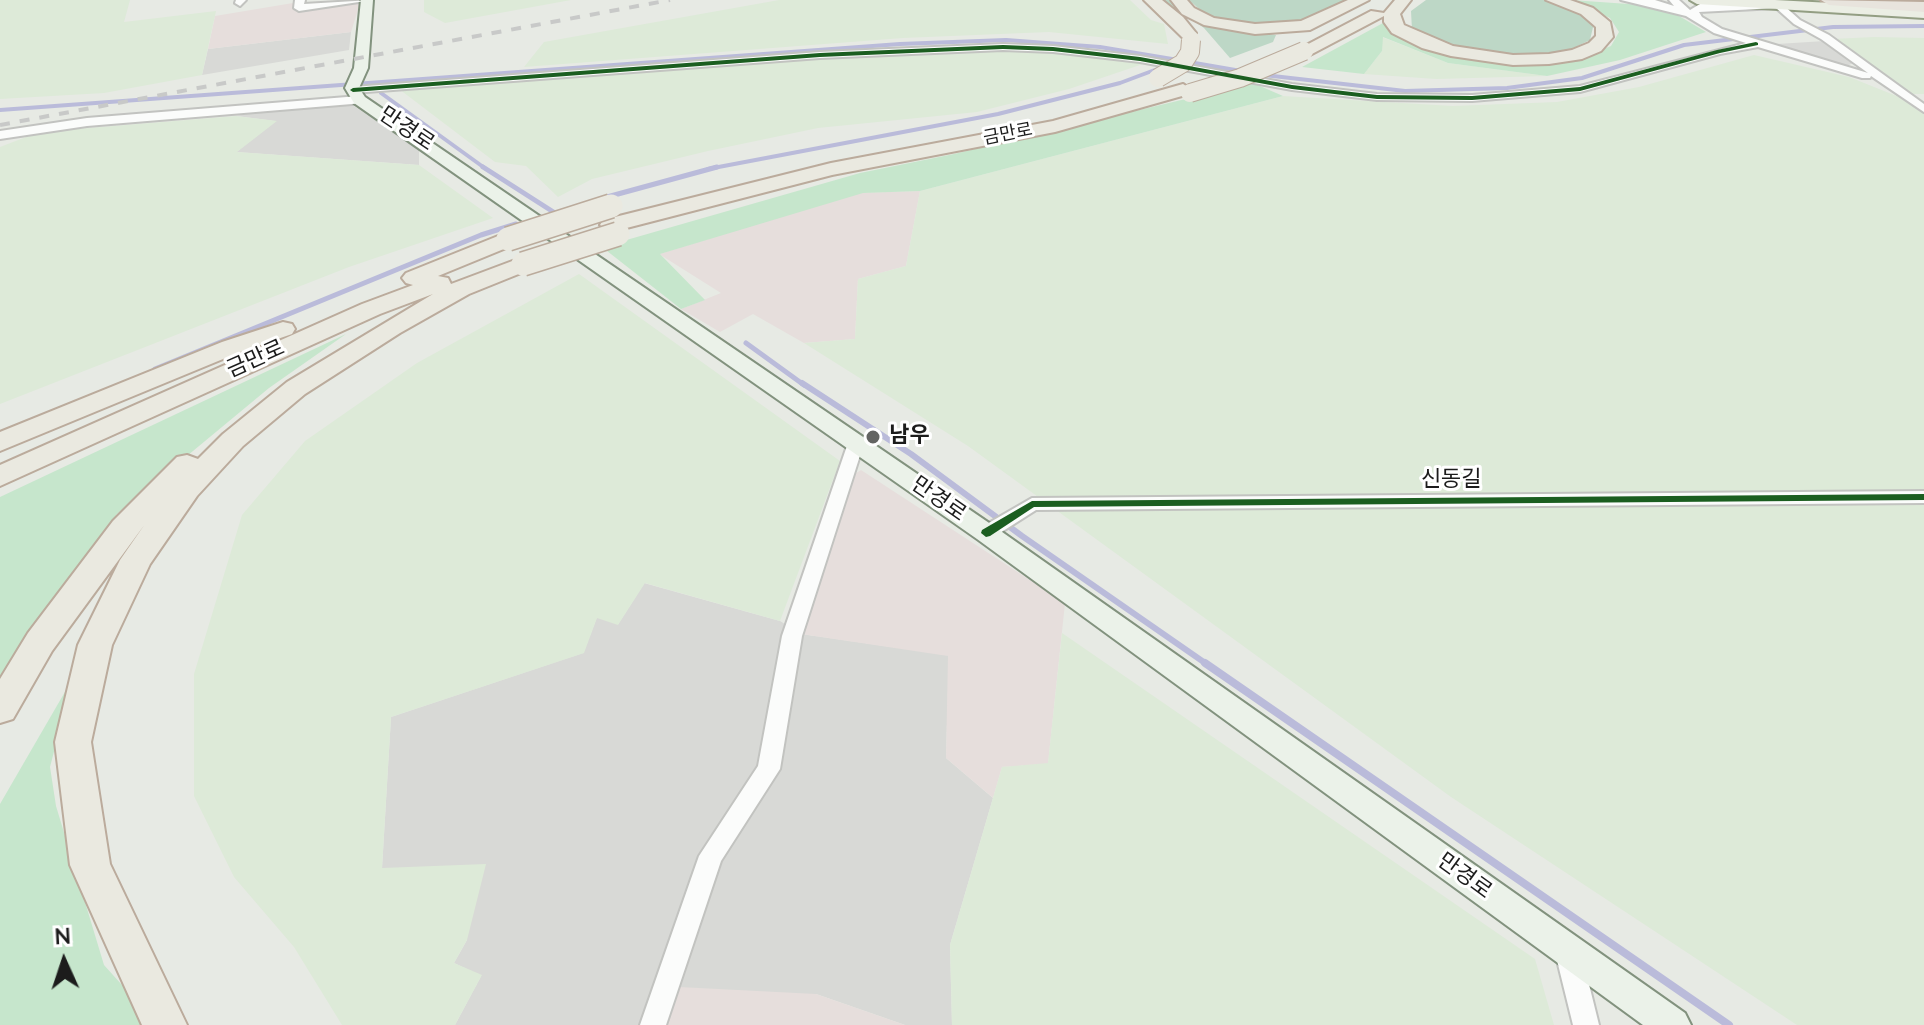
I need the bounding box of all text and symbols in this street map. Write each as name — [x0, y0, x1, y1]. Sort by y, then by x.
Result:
street label: 만경로 — [373, 102, 439, 158]
street label: 금만로 — [982, 120, 1034, 150]
street label: 금만로 — [223, 336, 289, 384]
place label: 남우 — [889, 424, 929, 450]
marker: 남우 — [864, 428, 882, 446]
street label: 신동길 — [1421, 468, 1481, 494]
street label: 만경로 — [906, 472, 970, 528]
street label: 만경로 — [1432, 848, 1496, 906]
north arrow — [24, 921, 104, 1001]
text: N — [54, 922, 72, 952]

